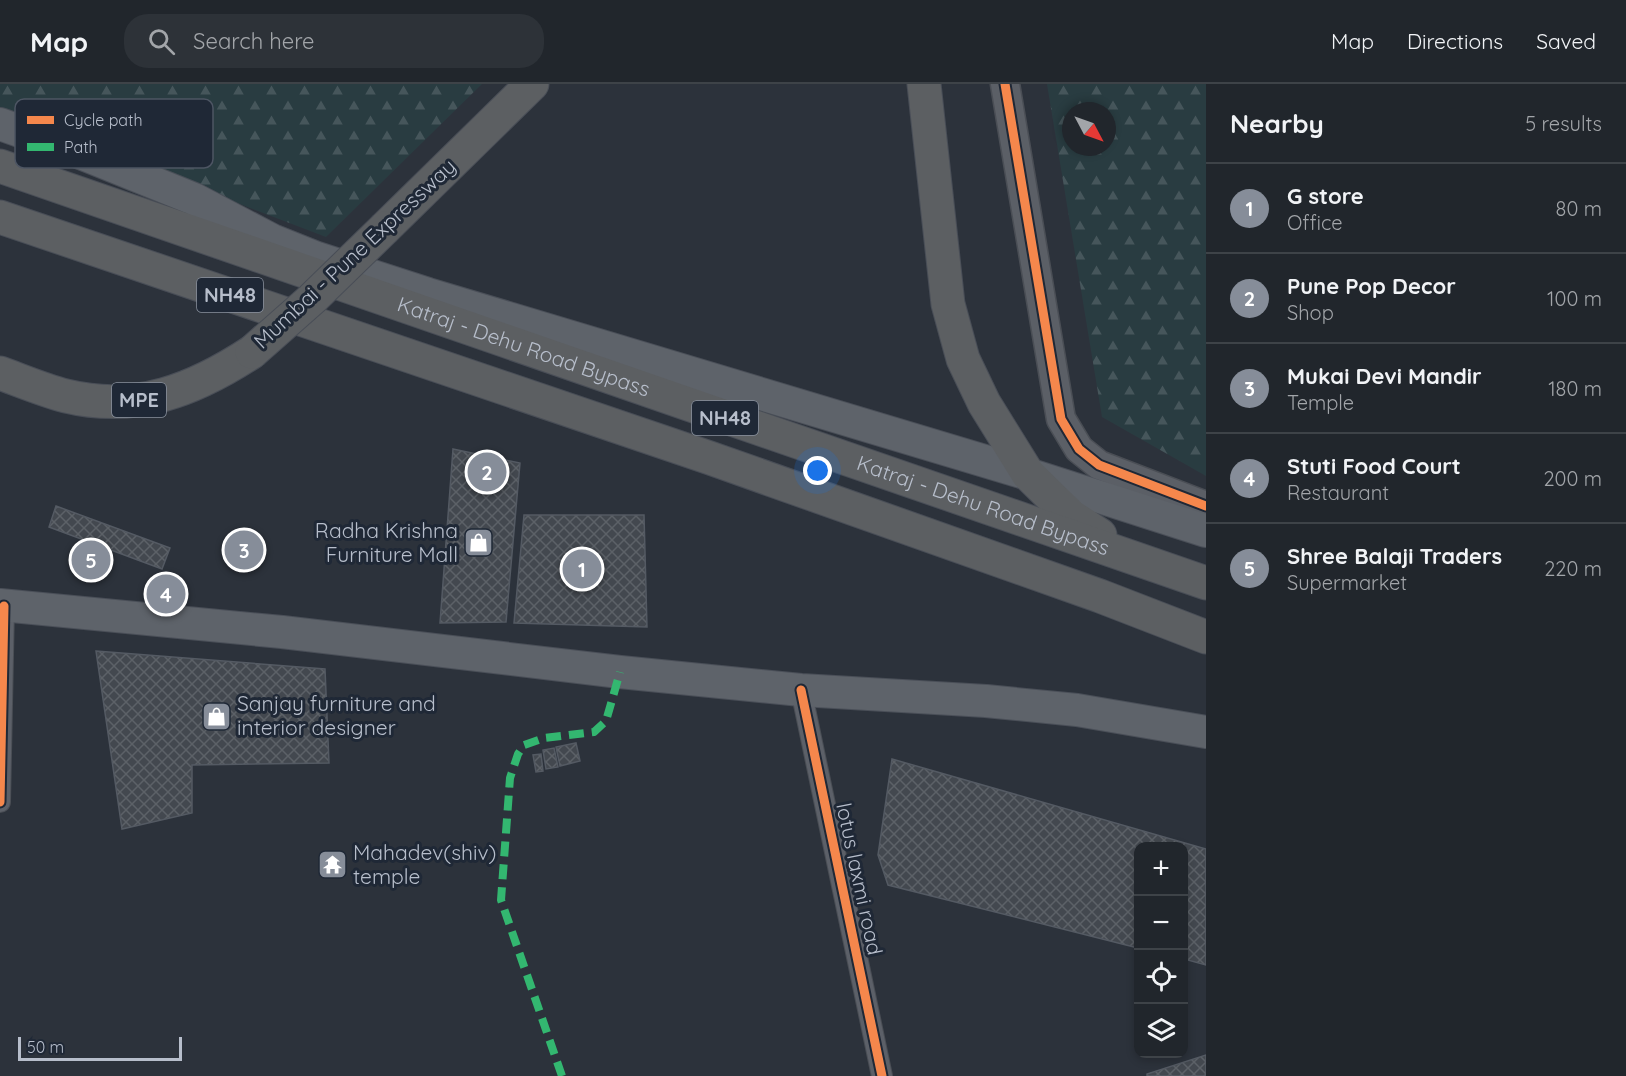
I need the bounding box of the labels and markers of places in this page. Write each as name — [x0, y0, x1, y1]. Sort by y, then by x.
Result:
pin: 2 — [468, 450, 506, 494]
place label: Radha Krishna Furniture Mall — [315, 517, 458, 567]
shop icon: Radha Krishna Furniture Mall — [463, 527, 495, 559]
pin: 3 — [224, 528, 264, 572]
pin: 5 — [72, 538, 110, 582]
pin: 1 — [562, 546, 602, 592]
pin: 4 — [146, 572, 186, 616]
place label: Sanjay furniture and interior designer — [237, 690, 436, 740]
shop icon: Sanjay furniture and interior designer — [200, 700, 232, 732]
place label: Mahadev(shiv) temple — [353, 839, 496, 889]
temple icon: Mahadev(shiv) temple — [316, 849, 348, 881]

